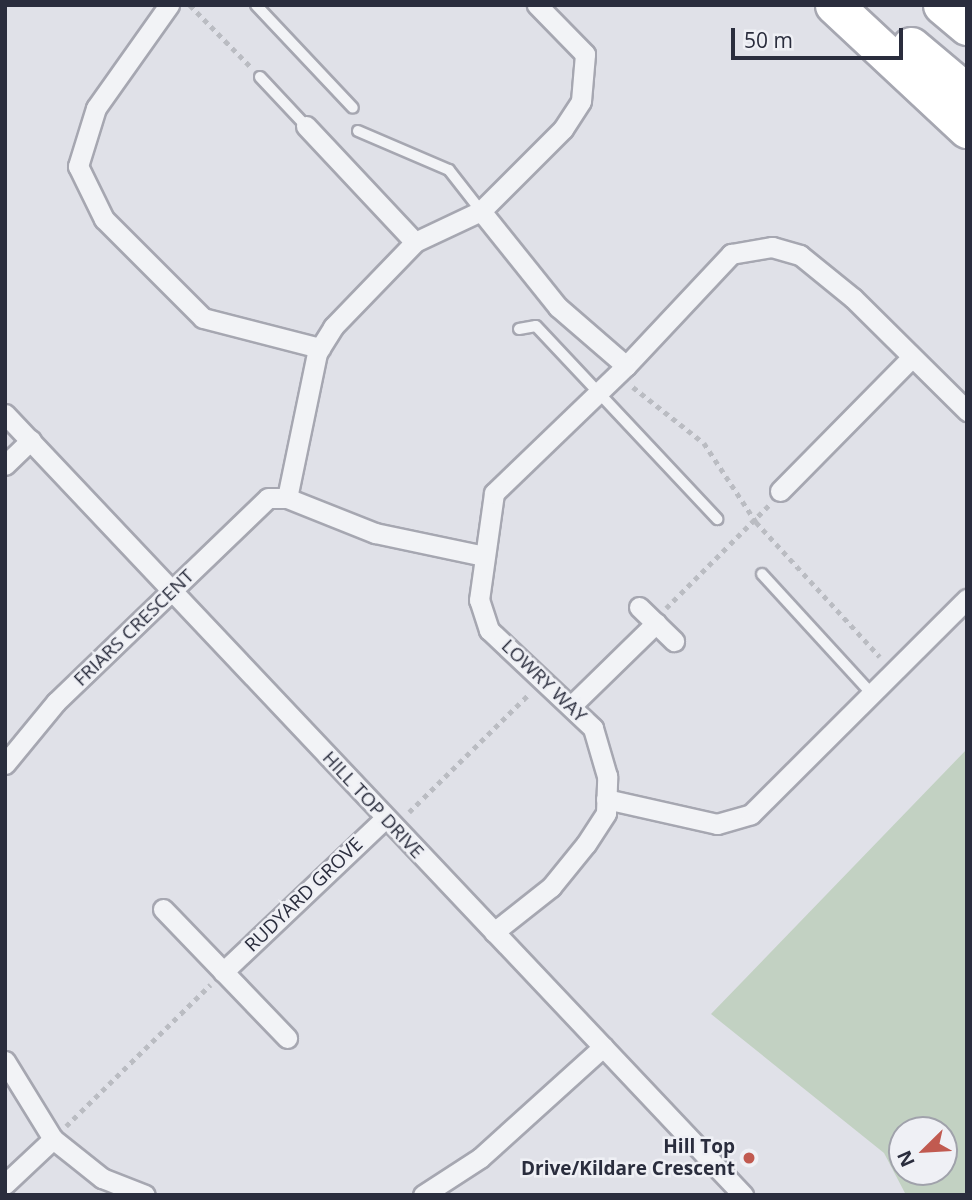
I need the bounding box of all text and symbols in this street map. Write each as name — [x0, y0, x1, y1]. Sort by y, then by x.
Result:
scale bar — [734, 14, 906, 58]
text: 50 m — [744, 26, 793, 54]
street label: FRIARS CRESCENT — [69, 565, 199, 691]
street label: LOWRY WAY — [497, 635, 591, 727]
street label: HILL TOP DRIVE — [317, 747, 429, 863]
street label: RUDYARD GROVE — [240, 833, 368, 957]
north arrow — [888, 1116, 958, 1186]
place label: Hill Top Drive/Kildare Crescent — [521, 1136, 735, 1180]
text: N — [891, 1146, 921, 1171]
marker: Hill Top Drive/Kildare Crescent — [741, 1150, 757, 1166]

